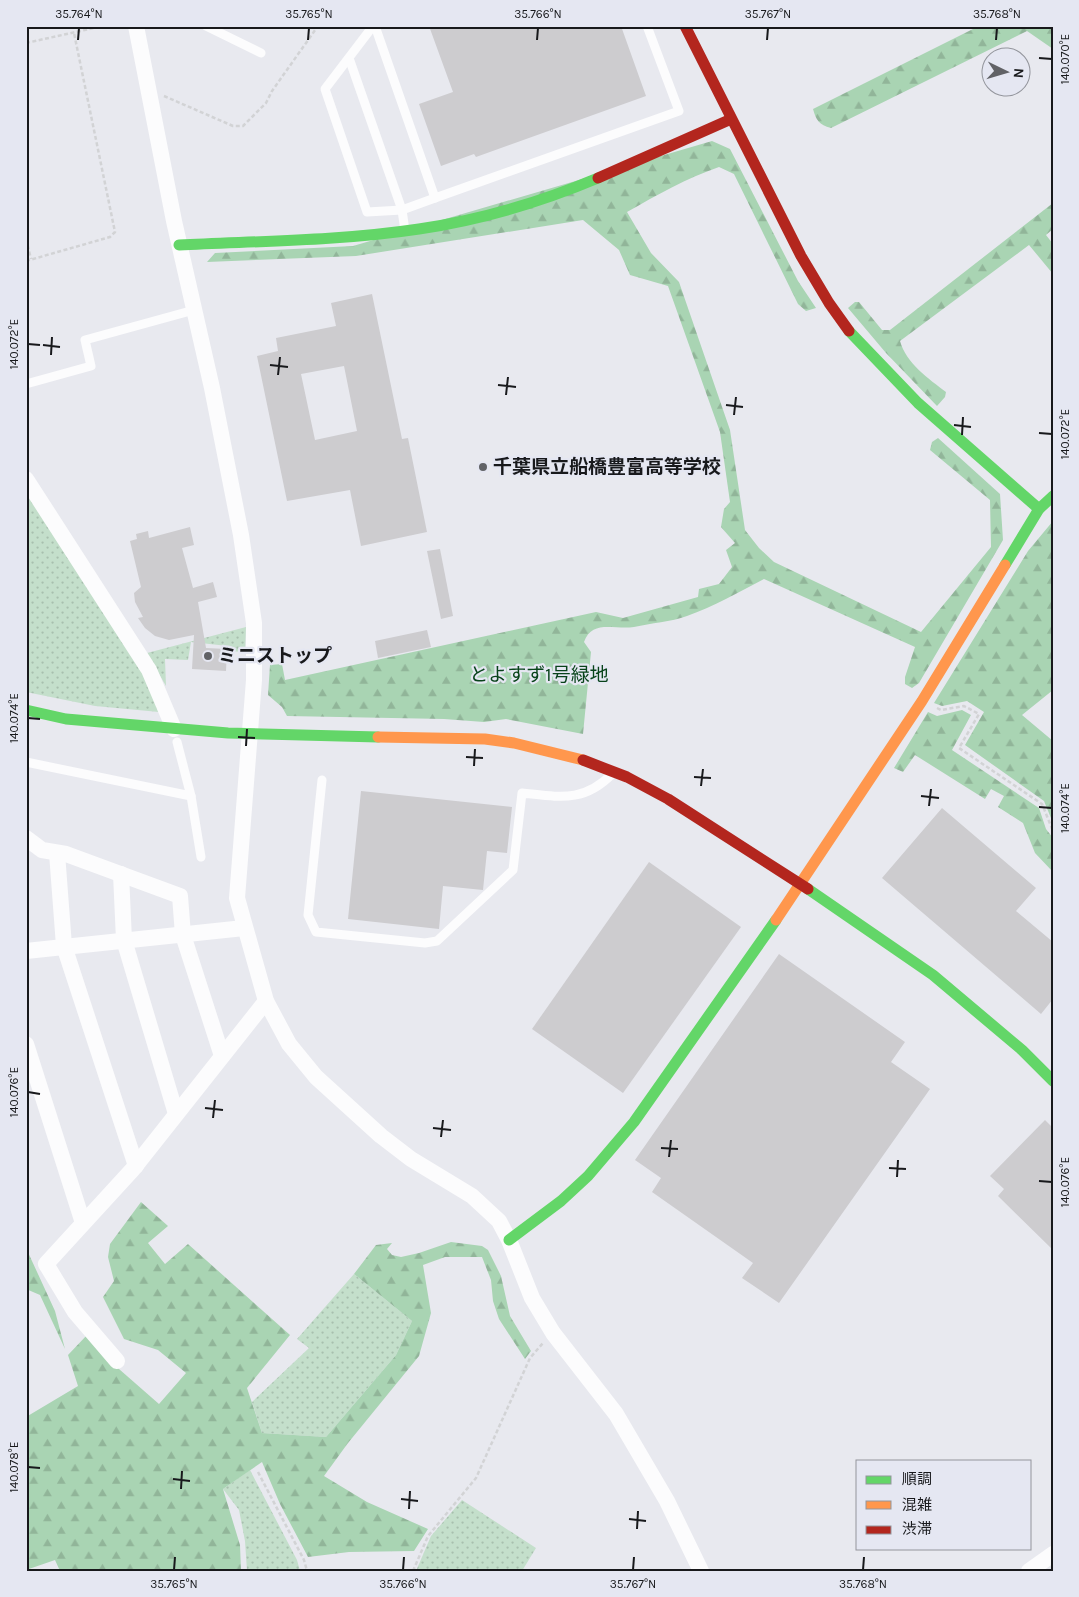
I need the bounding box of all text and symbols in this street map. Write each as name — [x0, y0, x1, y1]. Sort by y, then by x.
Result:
text: 35.764°N — [55, 7, 103, 21]
text: 35.765°N — [285, 7, 333, 21]
text: 35.766°N — [514, 7, 562, 21]
text: 35.767°N — [745, 7, 791, 21]
text: 35.768°N — [973, 7, 1021, 21]
text: 140.070°E — [1058, 34, 1072, 84]
north arrow — [982, 48, 1032, 98]
text: N — [1010, 67, 1027, 79]
text: 140.072°E — [7, 319, 21, 369]
text: 140.072°E — [1058, 409, 1072, 459]
place label: 千葉県立船橋豊富高等学校 — [493, 456, 721, 478]
marker: 千葉県立船橋豊富高等学校 — [477, 461, 489, 473]
place label: ミニストップ — [218, 645, 332, 667]
marker: ミニストップ — [202, 650, 214, 662]
park label: とよすず1号緑地 — [469, 664, 609, 686]
text: 140.074°E — [7, 693, 21, 743]
text: 140.074°E — [1058, 783, 1072, 833]
text: 140.076°E — [7, 1067, 21, 1117]
text: 140.076°E — [1058, 1157, 1072, 1207]
text: 140.078°E — [7, 1442, 21, 1492]
legend — [856, 1460, 1032, 1550]
text: 順調 — [902, 1470, 932, 1488]
text: 混雑 — [902, 1496, 932, 1514]
text: 渋滞 — [902, 1520, 932, 1538]
text: 35.765°N — [150, 1577, 198, 1591]
text: 35.766°N — [379, 1577, 427, 1591]
text: 35.767°N — [610, 1577, 656, 1591]
text: 35.768°N — [839, 1577, 887, 1591]

